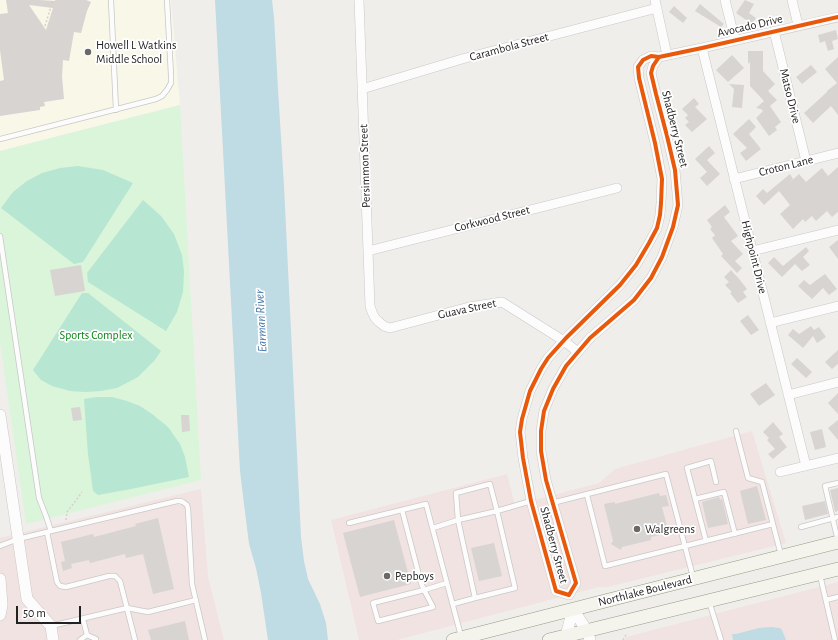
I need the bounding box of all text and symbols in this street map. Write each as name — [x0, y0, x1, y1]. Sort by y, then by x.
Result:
street label: Avocado Drive — [716, 11, 784, 41]
street label: Carambola Street — [468, 30, 550, 64]
place label: Howell L Watkins Middle School — [96, 38, 176, 66]
marker: Howell L Watkins Middle School — [83, 47, 93, 57]
street label: Matso Drive — [776, 67, 804, 125]
street label: Shadberry Street — [659, 89, 691, 169]
street label: Persimmon Street — [356, 124, 374, 208]
street label: Croton Lane — [757, 152, 815, 180]
street label: Corkwood Street — [453, 203, 531, 235]
street label: Highpoint Drive — [738, 219, 770, 295]
water label: Earman River — [252, 289, 270, 353]
street label: Guava Street — [437, 296, 497, 322]
park label: Sports Complex — [60, 328, 132, 342]
street label: Shadberry Street — [537, 505, 571, 585]
place label: Walgreens — [645, 522, 695, 536]
marker: Walgreens — [632, 524, 642, 534]
place label: Pepboys — [395, 569, 434, 583]
marker: Pepboys — [382, 571, 392, 581]
street label: Northlake Boulevard — [597, 572, 693, 610]
scale bar — [18, 598, 83, 624]
text: 50 m — [23, 607, 46, 619]

